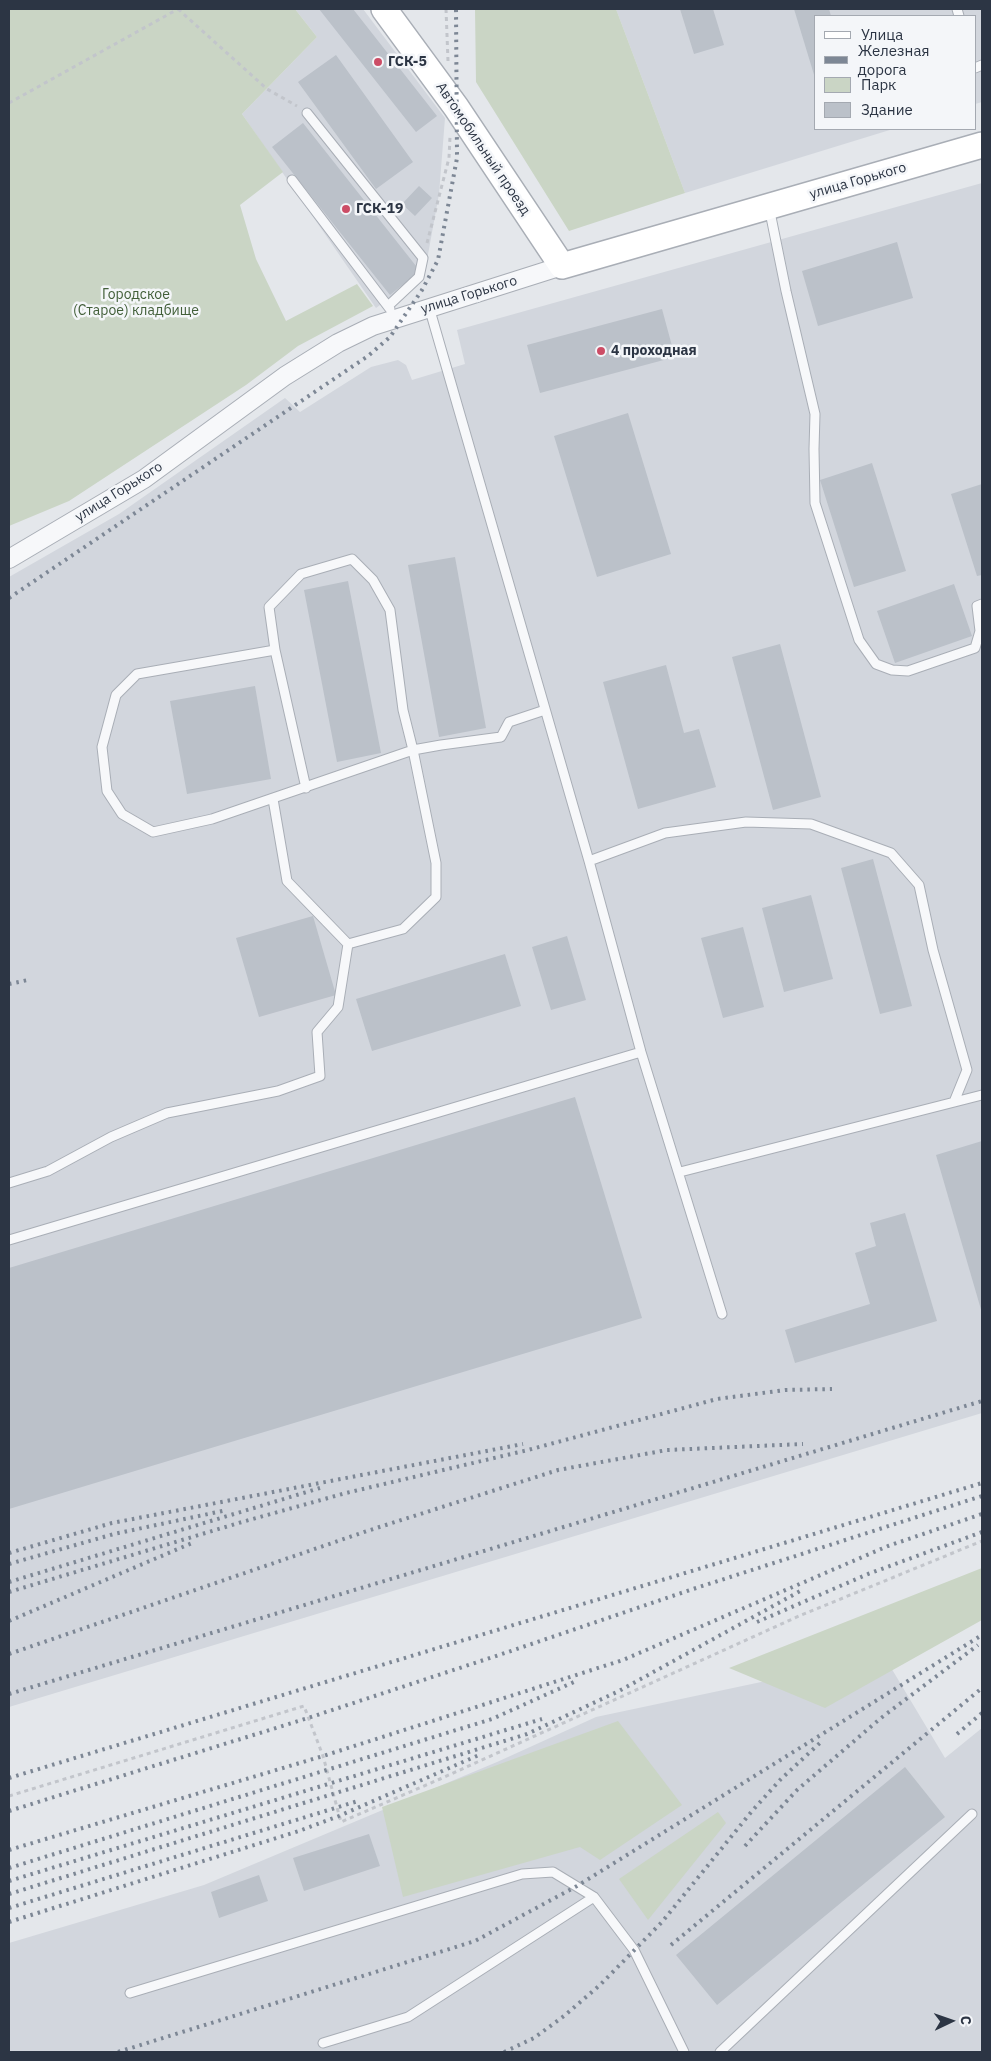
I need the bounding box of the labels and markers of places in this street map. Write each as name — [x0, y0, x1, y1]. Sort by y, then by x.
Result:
place label: ГСК-5 — [388, 54, 427, 70]
marker: ГСК-5 — [372, 56, 384, 68]
place label: ГСК-19 — [356, 201, 403, 217]
marker: ГСК-19 — [340, 203, 352, 215]
place label: 4 проходная — [611, 343, 697, 359]
marker: 4 проходная — [595, 345, 607, 357]

